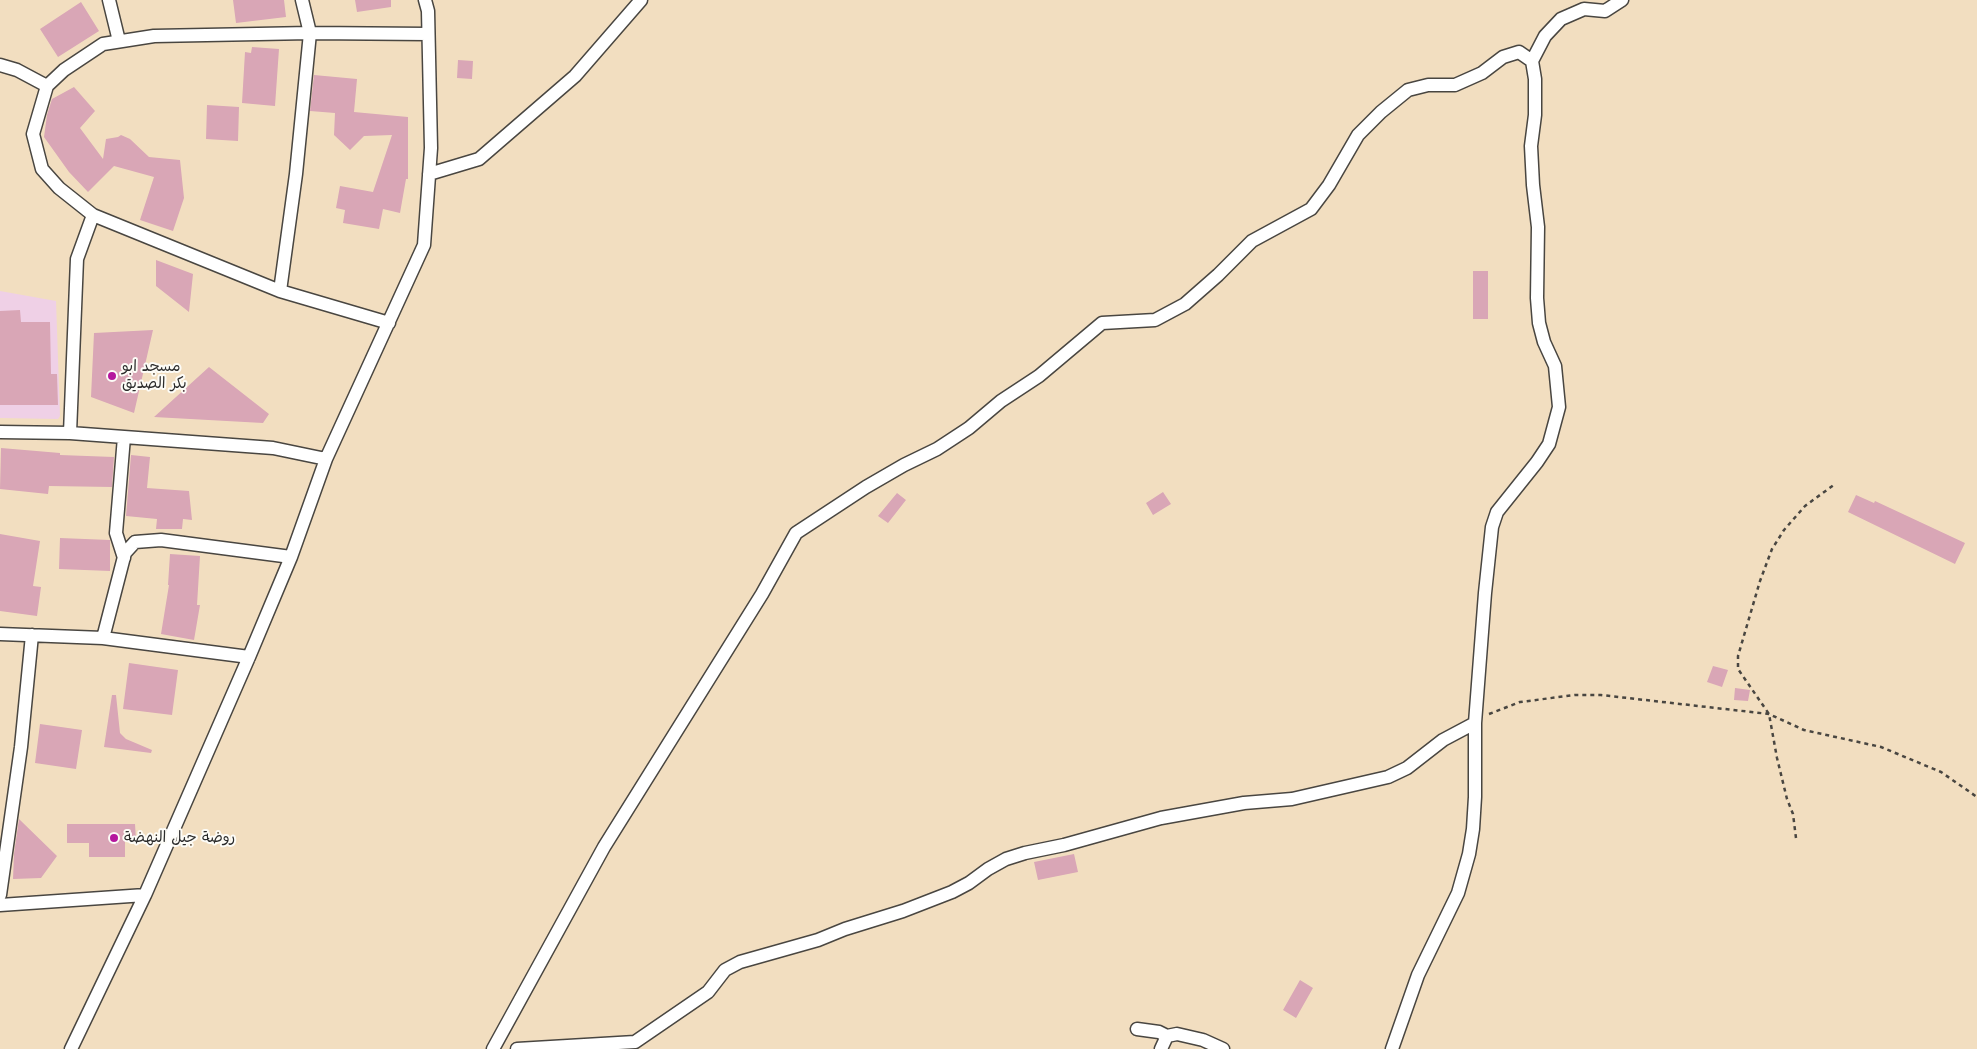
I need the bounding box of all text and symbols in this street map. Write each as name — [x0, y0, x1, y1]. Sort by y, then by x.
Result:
place label: مسجد ابو بكر الصديق — [122, 358, 187, 393]
marker: مسجد ابو بكر الصديق — [106, 370, 118, 382]
place label: روضة جيل النهضة — [124, 829, 235, 847]
marker: روضة جيل النهضة — [108, 832, 120, 844]

